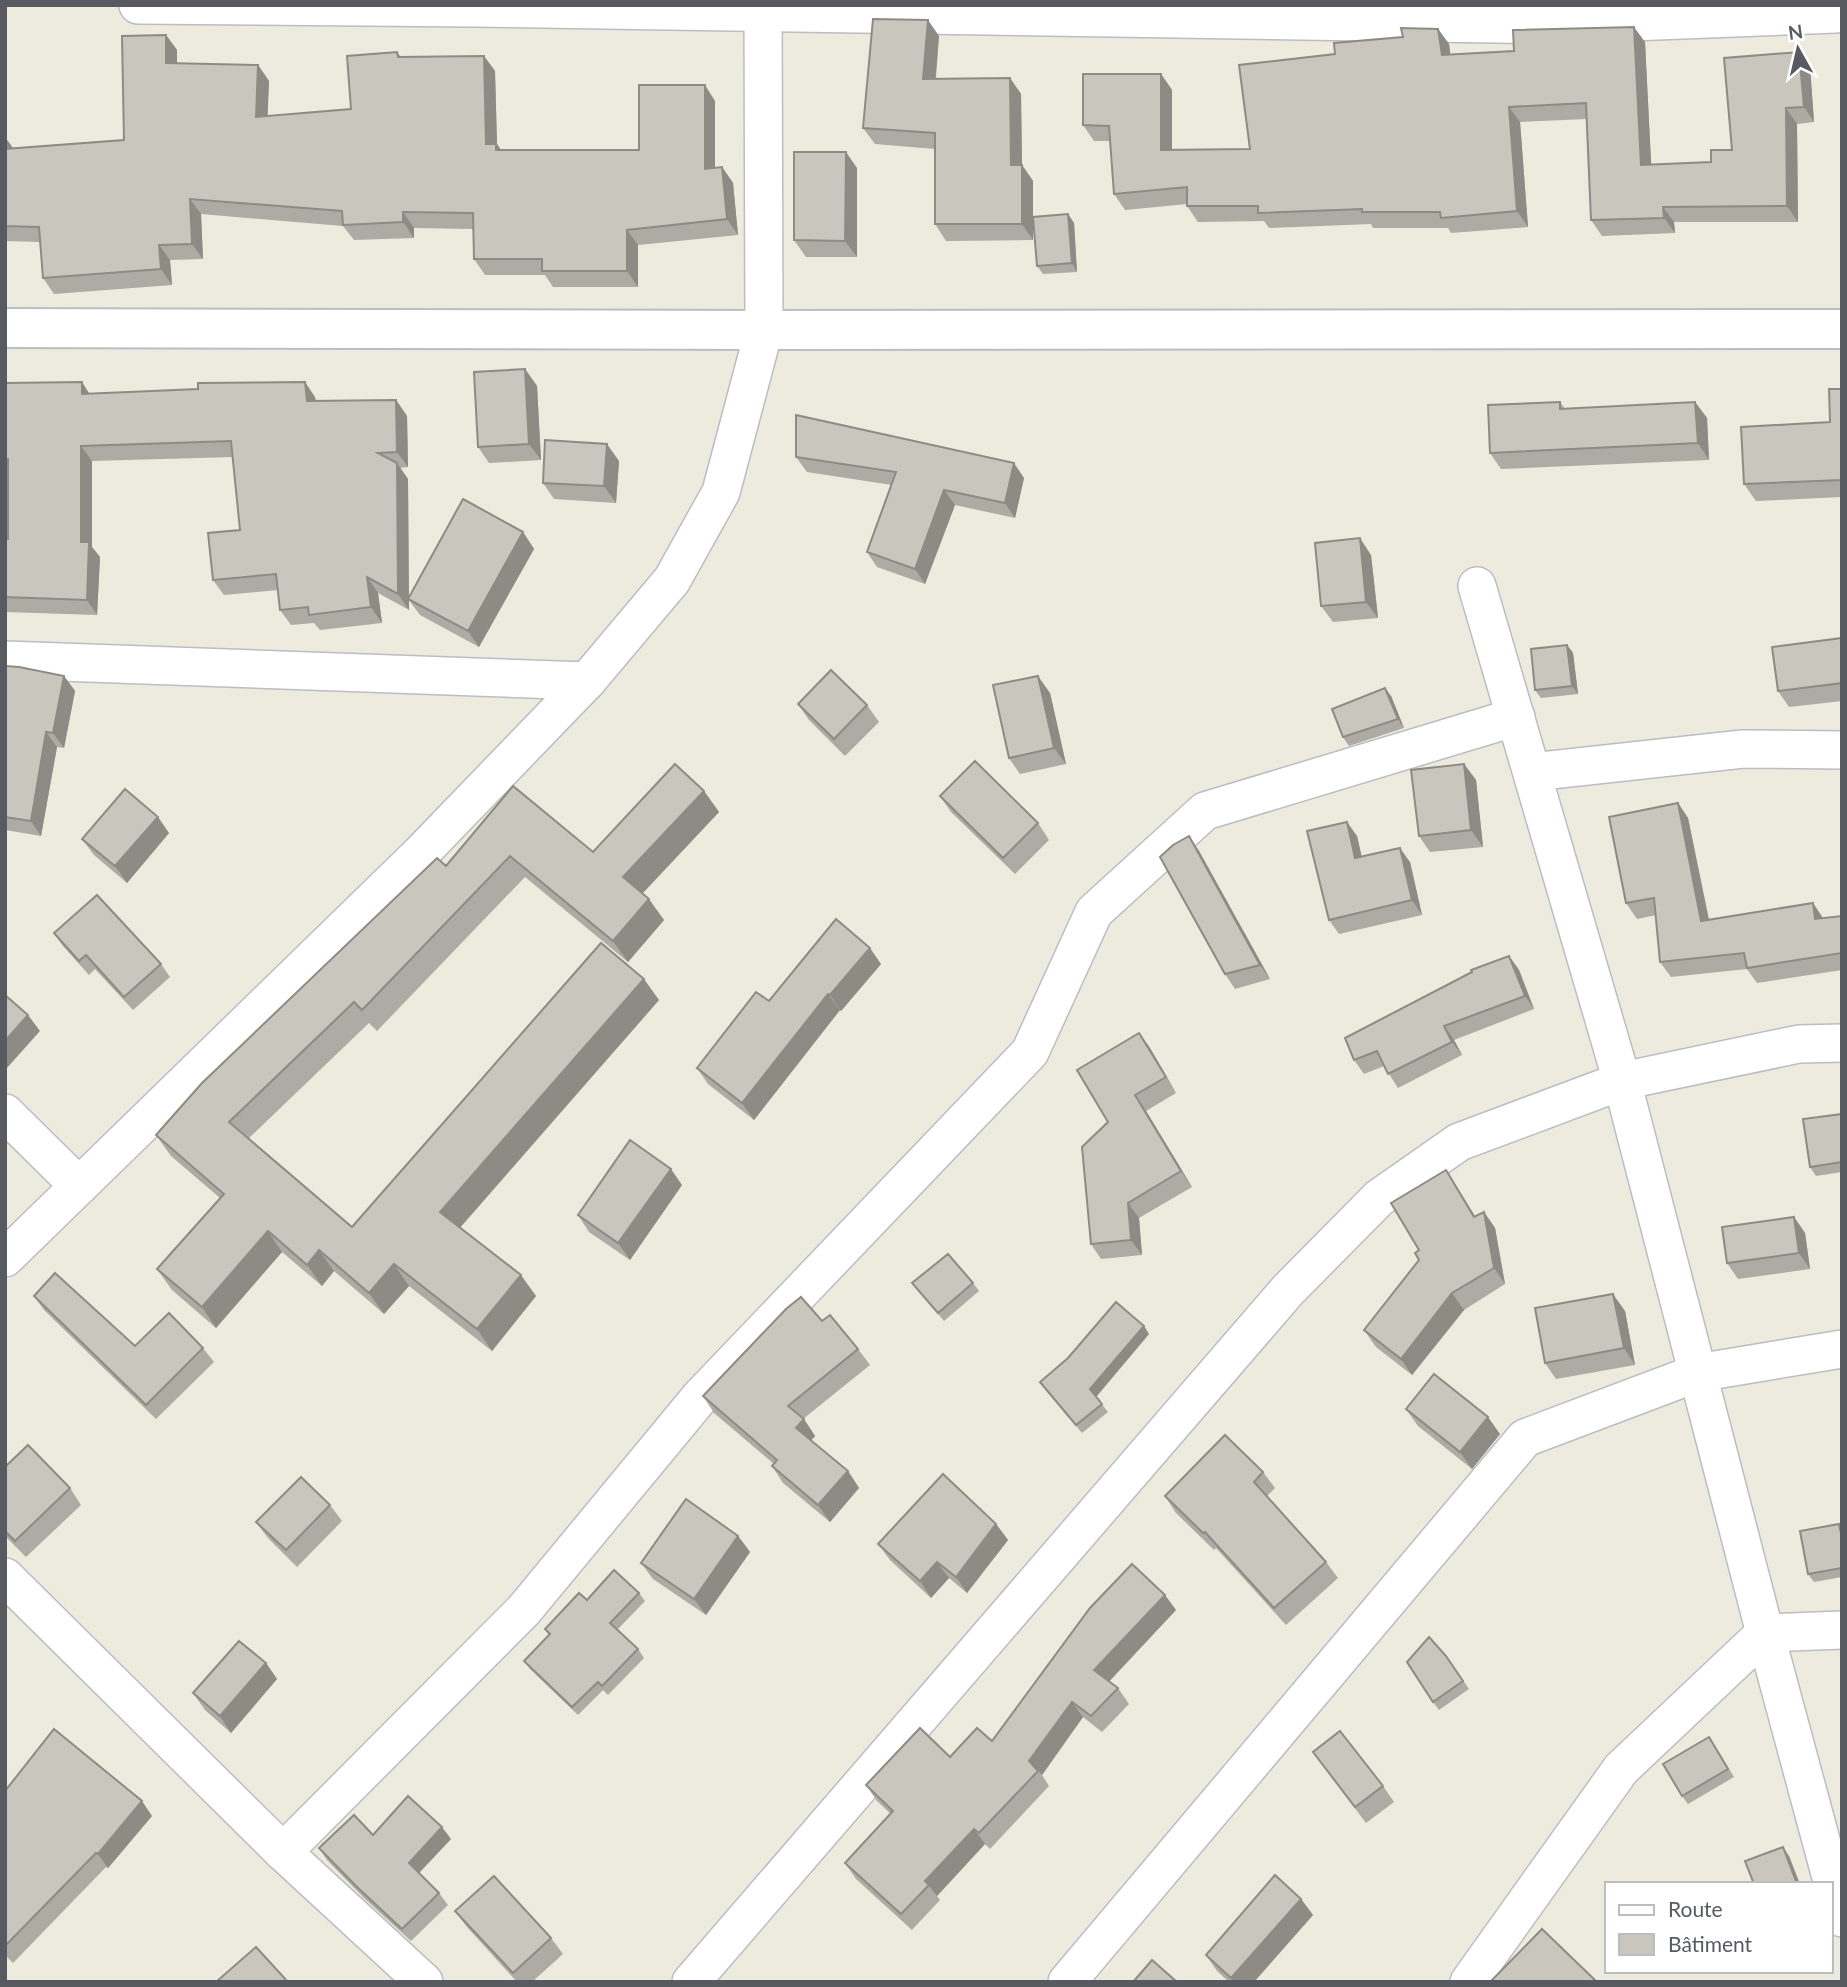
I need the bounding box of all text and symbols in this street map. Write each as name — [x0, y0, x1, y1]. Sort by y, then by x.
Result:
north arrow — [1763, 14, 1833, 84]
text: N — [1787, 19, 1804, 44]
legend — [1605, 1882, 1833, 1973]
text: Route — [1668, 1896, 1723, 1921]
text: Bâtiment — [1668, 1931, 1753, 1956]

